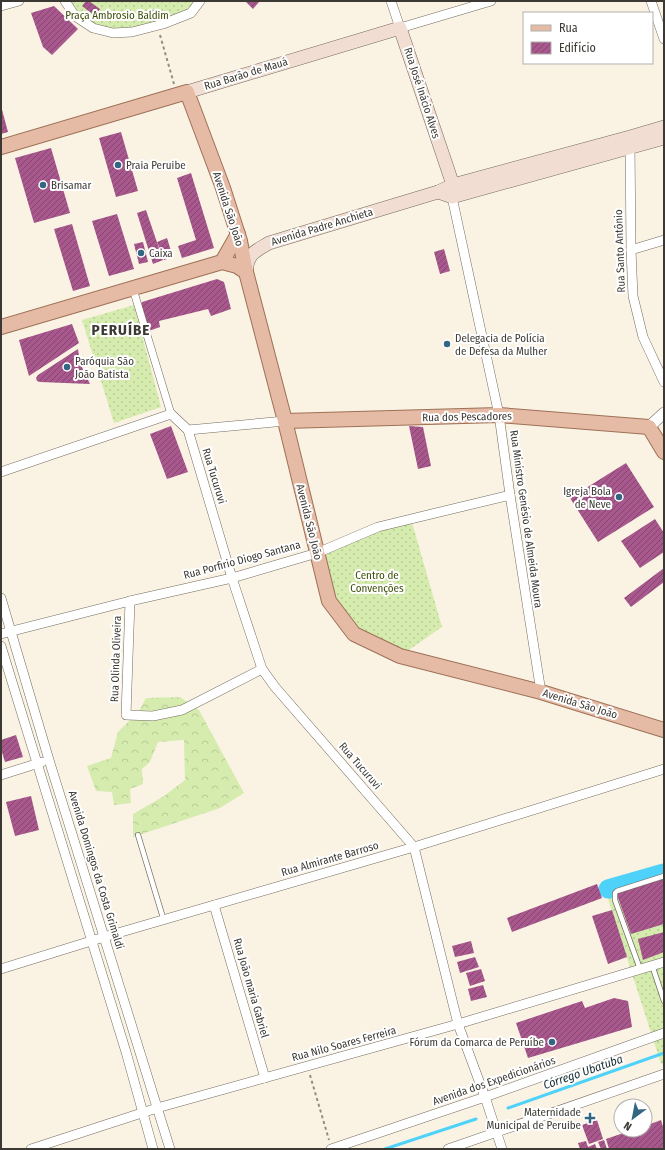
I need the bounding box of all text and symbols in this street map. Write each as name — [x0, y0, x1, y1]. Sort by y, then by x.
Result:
park label: Praça Ambrosio Baldim — [65, 9, 169, 22]
legend — [523, 12, 653, 64]
text: Rua — [559, 21, 578, 35]
text: Edifício — [559, 41, 596, 55]
street label: Rua José Inácio Alves — [401, 46, 443, 140]
street label: Rua Barão de Mauá — [203, 55, 289, 93]
place label: Praia Peruibe — [126, 159, 186, 172]
marker: Praia Peruibe — [113, 160, 123, 170]
street label: Avenida São João — [210, 170, 246, 248]
place label: Brisamar — [51, 179, 91, 192]
marker: Brisamar — [38, 180, 48, 190]
street label: Avenida Padre Anchieta — [270, 205, 374, 249]
street label: Rua Santo Antônio — [612, 209, 628, 293]
place label: Caixa — [149, 247, 173, 260]
marker: Caixa — [136, 248, 146, 258]
district label: PERUÍBE — [92, 321, 150, 339]
place label: Delegacia de Polícia de Defesa da Mulher — [455, 332, 548, 358]
marker: Delegacia de Polícia de Defesa da Mulher — [442, 339, 452, 349]
place label: Paróquia São João Batista — [75, 355, 134, 381]
marker: Paróquia São João Batista — [62, 362, 72, 372]
street label: Rua dos Pescadores — [422, 410, 512, 424]
street label: Rua Ministro Genésio de Almeida Moura — [507, 429, 545, 609]
street label: Rua Tucuruvi — [199, 446, 229, 506]
street label: Avenida São João — [293, 483, 325, 561]
place label: Igreja Bola de Neve — [563, 485, 611, 511]
marker: Igreja Bola de Neve — [614, 492, 624, 502]
street label: Rua Porfirio Diogo Santana — [182, 538, 302, 582]
park label: Centro de Convenções — [350, 569, 404, 595]
street label: Rua Olinda Oliveira — [108, 616, 124, 702]
street label: Avenida São João — [541, 686, 619, 722]
street label: Rua Tucuruvi — [336, 740, 384, 792]
street label: Avenida Domingos da Costa Grimaldi — [66, 789, 126, 951]
street label: Rua Almirante Barroso — [280, 839, 380, 879]
street label: Rua João maria Gabriel — [231, 937, 271, 1039]
street label: Rua Nilo Soares Ferreira — [290, 1024, 398, 1064]
place label: Fórum da Comarca de Peruíbe — [410, 1036, 544, 1049]
marker: Fórum da Comarca de Peruíbe — [547, 1037, 557, 1047]
water label: Córrego Ubatuba — [541, 1052, 625, 1092]
street label: Avenida dos Expedicionários — [431, 1054, 557, 1108]
north arrow — [613, 1098, 653, 1138]
place label: Maternidade Municipal de Peruibe — [486, 1106, 581, 1132]
marker: Maternidade Municipal de Peruibe — [584, 1112, 596, 1124]
text: N — [622, 1119, 634, 1133]

